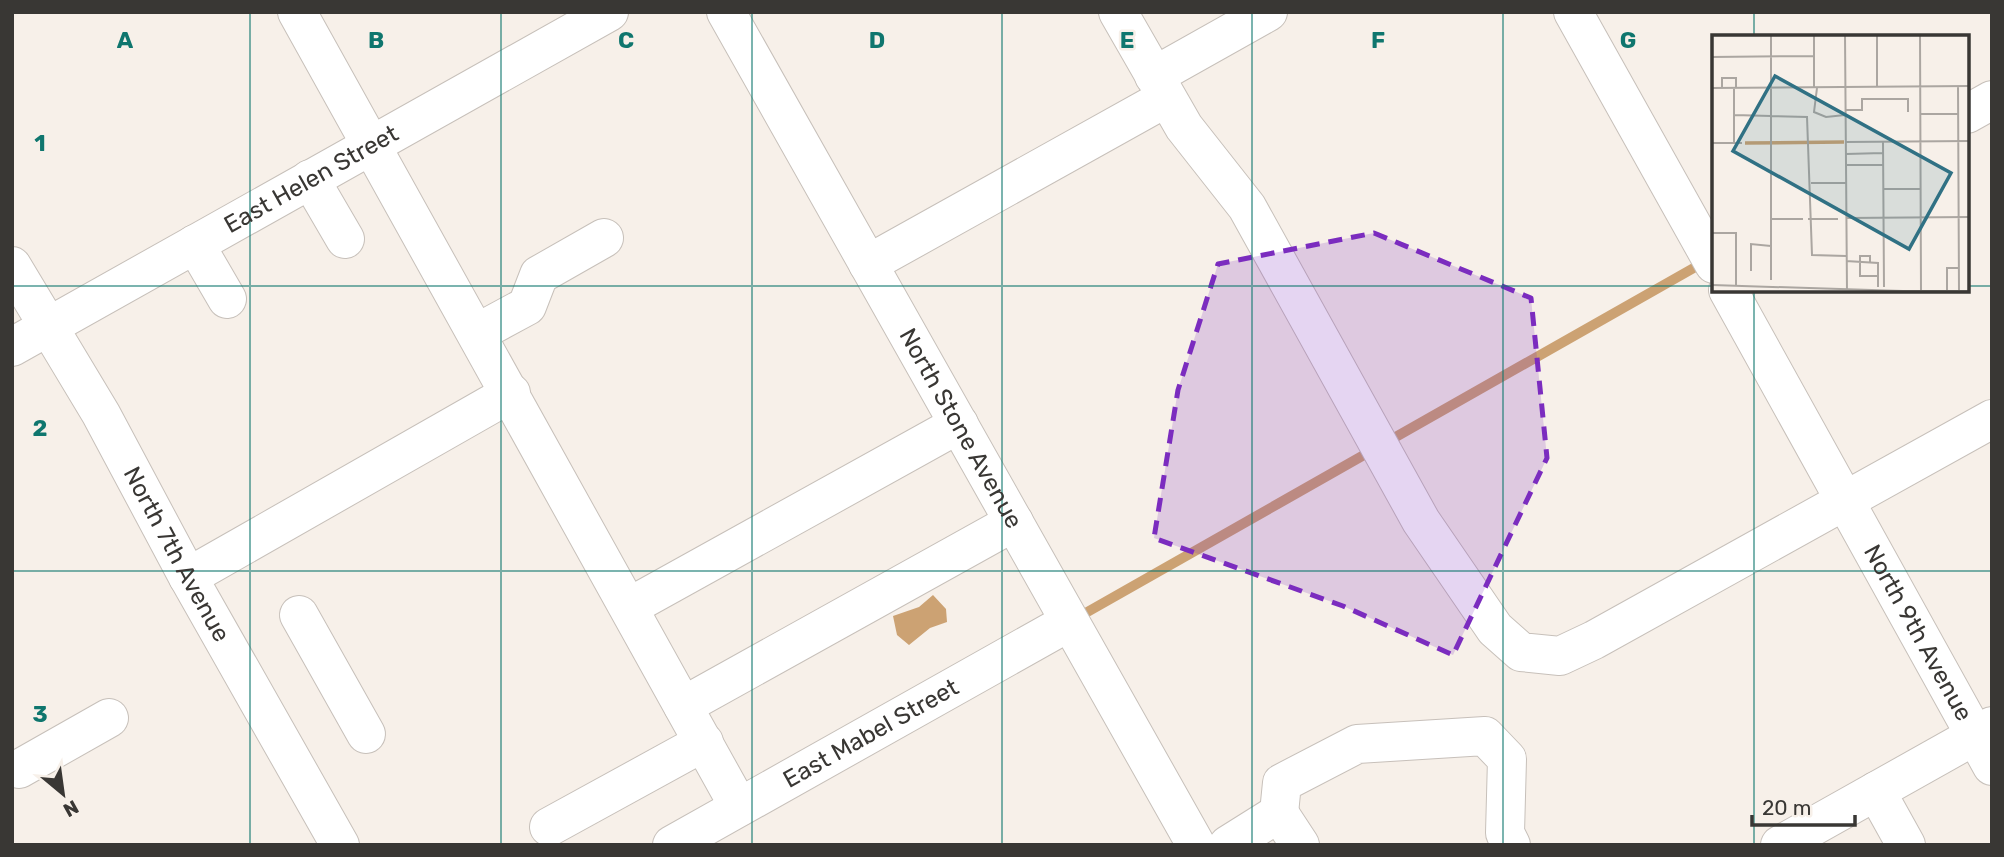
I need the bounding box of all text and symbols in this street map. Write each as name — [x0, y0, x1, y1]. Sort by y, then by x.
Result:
text: A — [117, 26, 134, 54]
text: B — [368, 26, 384, 54]
text: C — [618, 26, 634, 54]
text: D — [869, 26, 885, 54]
text: E — [1120, 26, 1134, 54]
text: F — [1371, 26, 1385, 54]
text: G — [1620, 26, 1636, 54]
inset map — [1712, 35, 1969, 292]
street label: East Helen Street — [219, 119, 403, 239]
text: 1 — [34, 129, 46, 157]
street label: North Stone Avenue — [893, 323, 1028, 533]
text: 2 — [33, 414, 47, 442]
street label: North 7th Avenue — [118, 462, 236, 647]
street label: North 9th Avenue — [1858, 540, 1978, 726]
street label: East Mabel Street — [778, 673, 963, 794]
text: 3 — [32, 700, 48, 728]
north arrow — [28, 759, 98, 829]
scale bar — [1752, 784, 1855, 828]
text: N — [59, 795, 83, 822]
text: 20 m — [1762, 795, 1811, 820]

